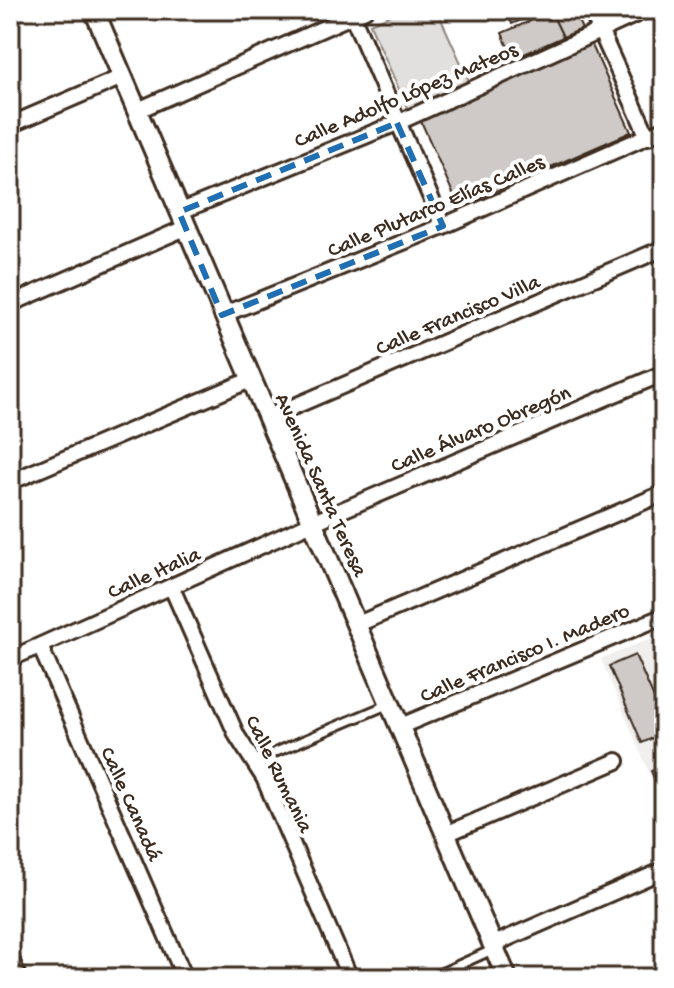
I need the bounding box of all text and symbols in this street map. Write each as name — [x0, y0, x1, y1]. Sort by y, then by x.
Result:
street label: Calle Adolfo López Mateos — [291, 38, 523, 155]
street label: Calle Plutarco Elías Calles — [324, 150, 550, 265]
street label: Calle Francisco Villa — [373, 270, 545, 363]
street label: Calle Álvaro Obregón — [388, 381, 576, 480]
street label: Avenida Santa Teresa — [267, 390, 372, 582]
street label: Calle Italia — [104, 542, 206, 607]
street label: Calle Francisco I. Madero — [417, 599, 634, 711]
street label: Calle Rumania — [238, 712, 317, 838]
street label: Calle Canadá — [93, 743, 166, 866]

